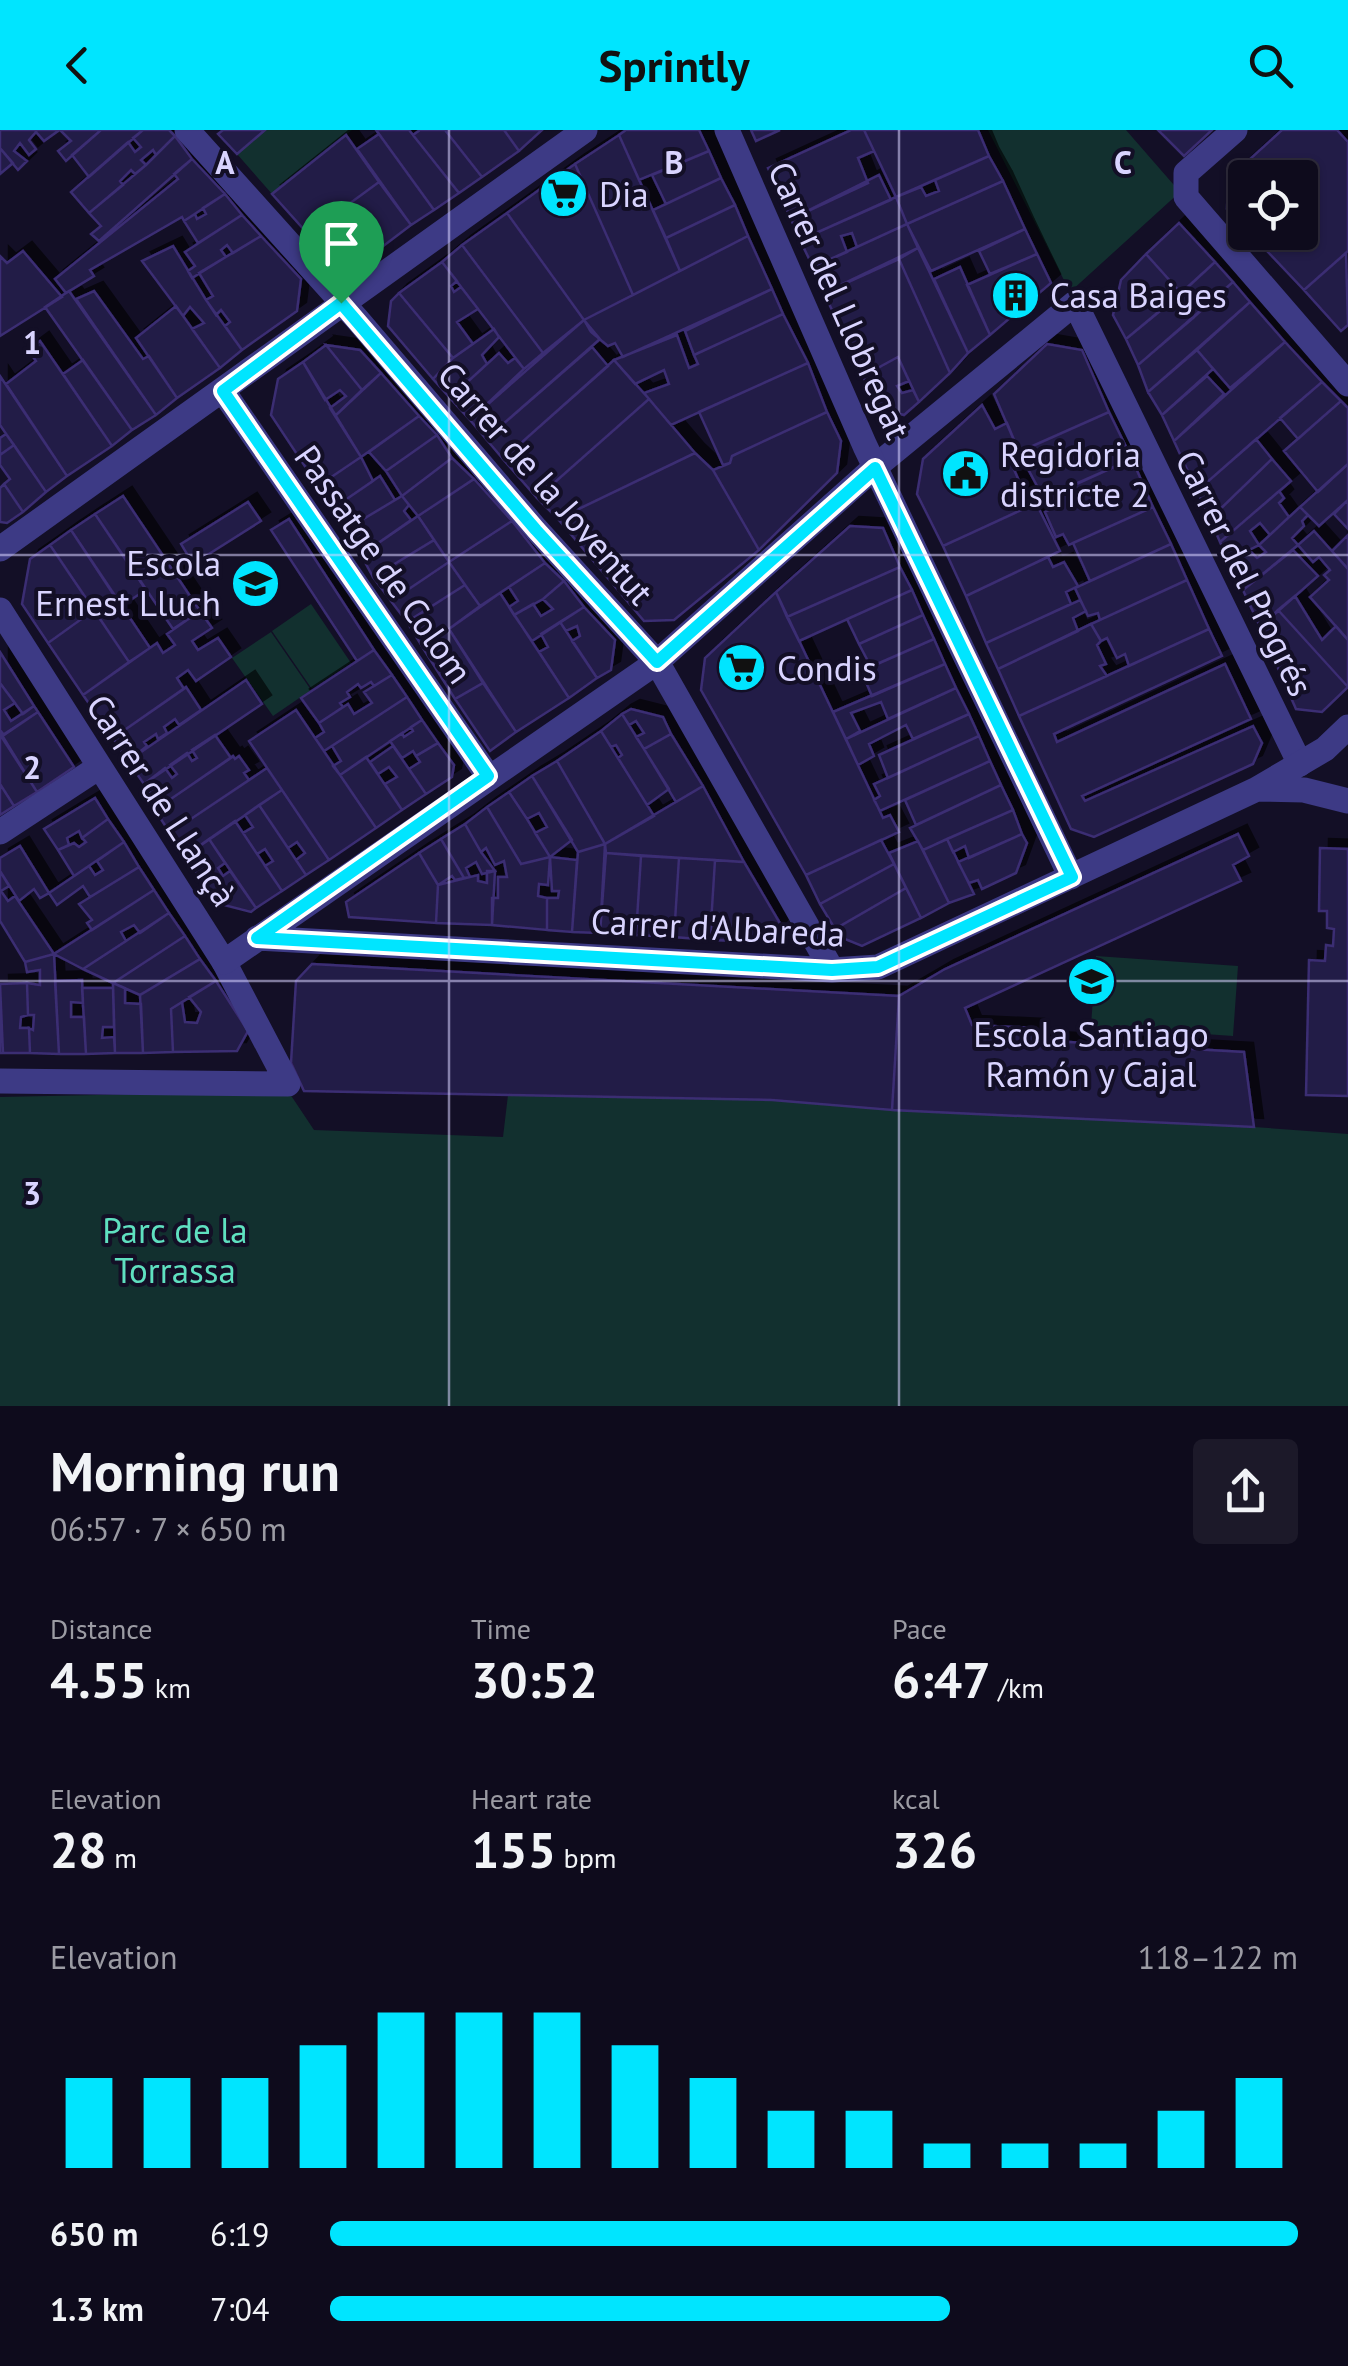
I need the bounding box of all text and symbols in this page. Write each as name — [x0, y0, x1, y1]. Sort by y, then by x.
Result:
text: Sprintly — [598, 36, 750, 94]
icon: back — [50, 38, 105, 93]
icon: search — [1243, 38, 1298, 93]
text: A — [215, 141, 235, 183]
text: B — [665, 141, 683, 183]
text: C — [1114, 141, 1132, 183]
street label: Carrer del Llobregat — [758, 154, 922, 446]
map controls — [1228, 160, 1318, 250]
button: locate — [1228, 160, 1318, 250]
supermarket icon: Dia — [538, 168, 590, 220]
place label: Dia — [599, 171, 649, 217]
pin — [299, 201, 384, 304]
icon: arrive — [314, 216, 369, 271]
building icon: Casa Baiges — [989, 269, 1041, 321]
place label: Casa Baiges — [1050, 272, 1227, 318]
text: 1 — [23, 321, 41, 363]
street label: Carrer de la Joventut — [428, 352, 664, 614]
place label: Regidoria districte 2 — [1000, 431, 1150, 517]
street label: Passatge de Colom — [285, 436, 483, 692]
street label: Carrer del Progrés — [1166, 442, 1324, 704]
public building icon: Regidoria districte 2 — [939, 448, 991, 500]
place label: Escola Ernest Lluch — [35, 540, 221, 626]
school or university icon: Escola Ernest Lluch — [230, 557, 282, 609]
supermarket icon: Condis — [716, 642, 768, 694]
place label: Condis — [777, 645, 877, 691]
street label: Carrer de Llançà — [76, 685, 248, 915]
text: 2 — [23, 746, 41, 788]
street label: Carrer d'Albareda — [590, 897, 846, 957]
school or university icon: Escola Santiago Ramón y Cajal — [1065, 956, 1117, 1008]
place label: Escola Santiago Ramón y Cajal — [973, 1011, 1209, 1097]
text: 3 — [23, 1172, 41, 1214]
park label: Parc de la Torrassa — [102, 1207, 248, 1293]
text: Morning run — [50, 1435, 340, 1506]
button: share — [1193, 1439, 1298, 1544]
text: 06:57 · 7 × 650 m — [50, 1508, 286, 1550]
text: Distance — [50, 1610, 153, 1647]
text: Time — [471, 1610, 531, 1647]
text: Pace — [892, 1610, 947, 1647]
text: 4.55 — [50, 1647, 147, 1712]
text: 30:52 — [471, 1647, 598, 1712]
text: 6:47 — [892, 1647, 991, 1712]
text: km — [147, 1669, 191, 1706]
text: /km — [991, 1669, 1044, 1706]
text: Elevation — [50, 1780, 162, 1817]
text: Heart rate — [471, 1780, 592, 1817]
text: kcal — [892, 1780, 940, 1817]
text: 28 — [50, 1817, 107, 1882]
text: 155 — [471, 1817, 556, 1882]
text: 326 — [892, 1817, 977, 1882]
text: m — [107, 1839, 137, 1876]
text: bpm — [556, 1839, 617, 1876]
text: Elevation — [50, 1936, 177, 1978]
text: 118–122 m — [1138, 1936, 1298, 1978]
text: 650 m — [50, 2213, 138, 2255]
text: 6:19 — [210, 2213, 269, 2255]
text: 1.3 km — [50, 2288, 144, 2330]
text: 7:04 — [210, 2288, 269, 2330]

